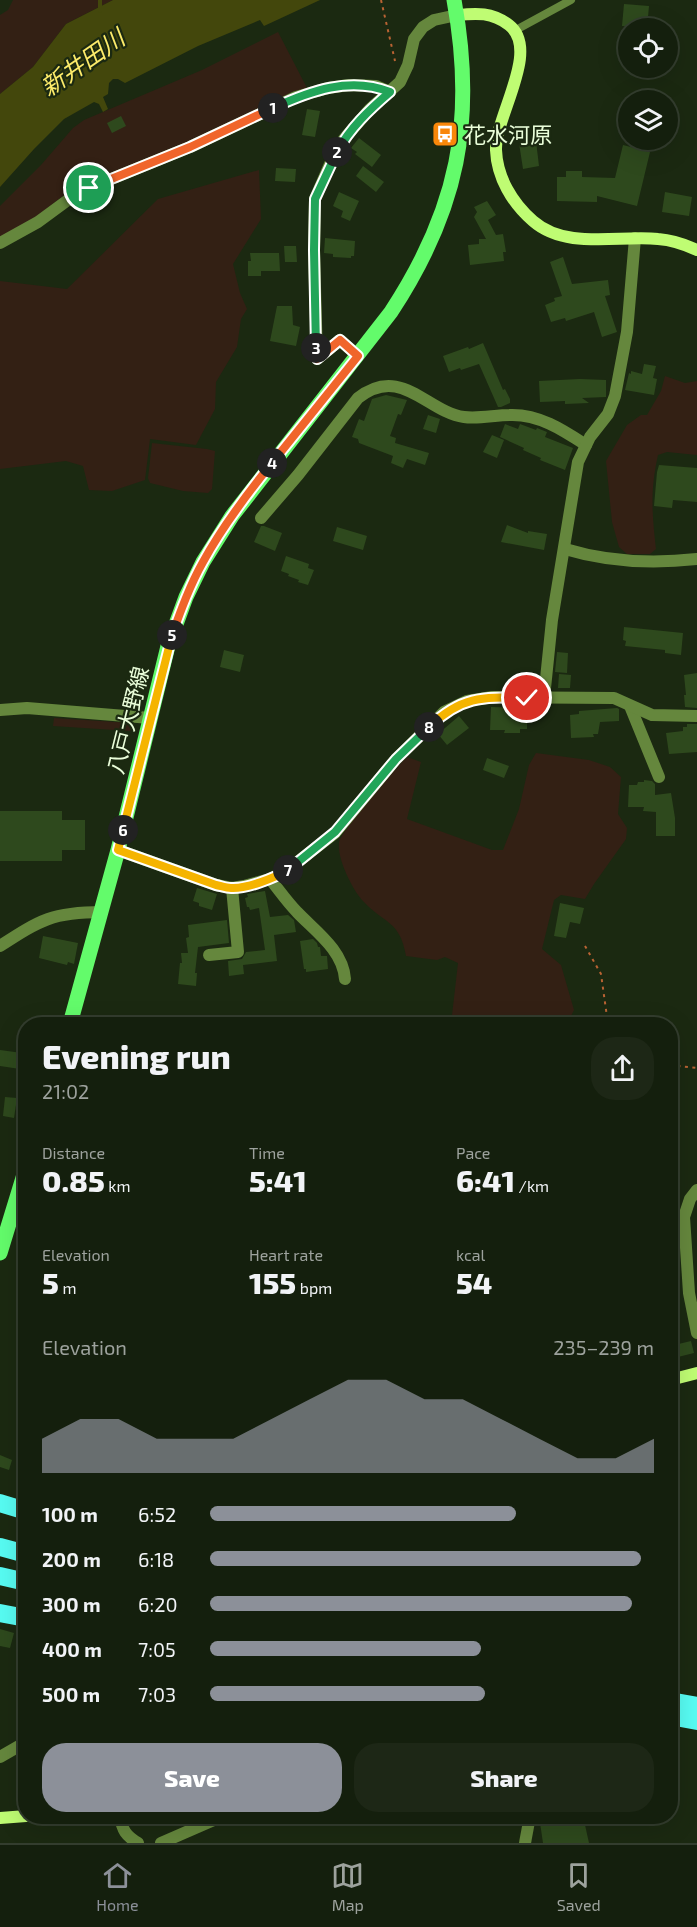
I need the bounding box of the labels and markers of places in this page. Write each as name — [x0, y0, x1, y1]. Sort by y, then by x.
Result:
pin: 1 — [258, 93, 288, 123]
bus stop icon: 花水河原 — [430, 119, 460, 149]
place label: 花水河原 — [464, 121, 552, 147]
pin: 2 — [322, 137, 352, 167]
pin — [63, 162, 114, 213]
pin: 3 — [301, 333, 331, 363]
pin: 4 — [257, 448, 287, 478]
pin: 5 — [157, 620, 187, 650]
pin — [501, 672, 552, 723]
pin: 8 — [414, 712, 444, 742]
pin: 6 — [108, 815, 138, 845]
pin: 7 — [273, 855, 303, 885]

